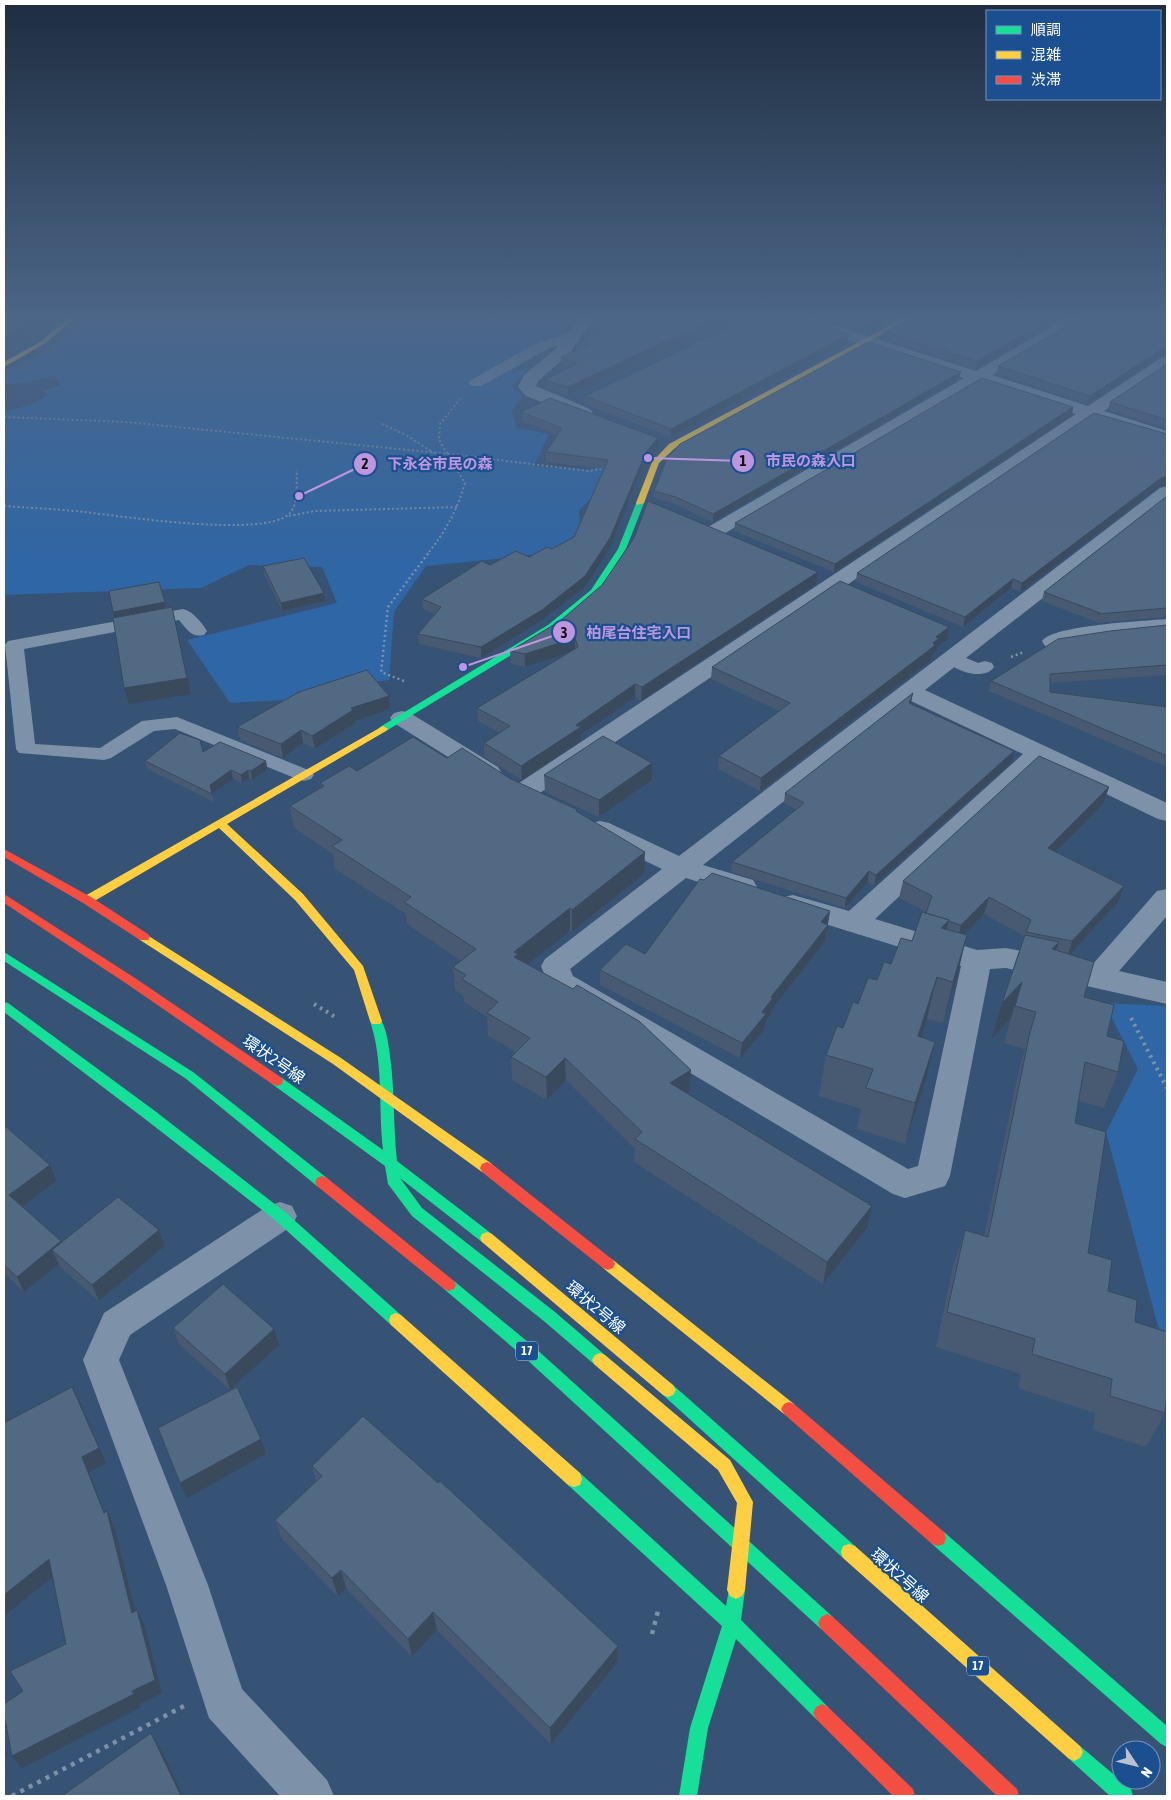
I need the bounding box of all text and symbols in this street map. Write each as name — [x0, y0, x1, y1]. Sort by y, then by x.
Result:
legend — [986, 10, 1161, 100]
text: 順調 — [1031, 21, 1061, 38]
text: 混雑 — [1031, 46, 1061, 63]
text: 渋滞 — [1031, 71, 1061, 88]
callout: 市民の森入口 — [731, 446, 866, 476]
callout: 下永谷市民の森 — [352, 449, 502, 479]
text: 1 — [739, 452, 747, 469]
text: 市民の森入口 — [766, 452, 856, 469]
text: 2 — [361, 455, 369, 472]
text: 下永谷市民の森 — [387, 455, 493, 472]
callout: 柏尾台住宅入口 — [551, 617, 701, 647]
text: 3 — [560, 624, 568, 641]
text: 柏尾台住宅入口 — [586, 624, 692, 641]
street label: 環状2号線 — [240, 1031, 308, 1087]
street label: 環状2号線 — [563, 1277, 629, 1337]
road number: 17 — [516, 1342, 538, 1360]
street label: 環状2号線 — [867, 1544, 933, 1606]
road number: 17 — [967, 1656, 989, 1675]
north arrow — [1111, 1740, 1161, 1790]
text: N — [1138, 1764, 1156, 1780]

